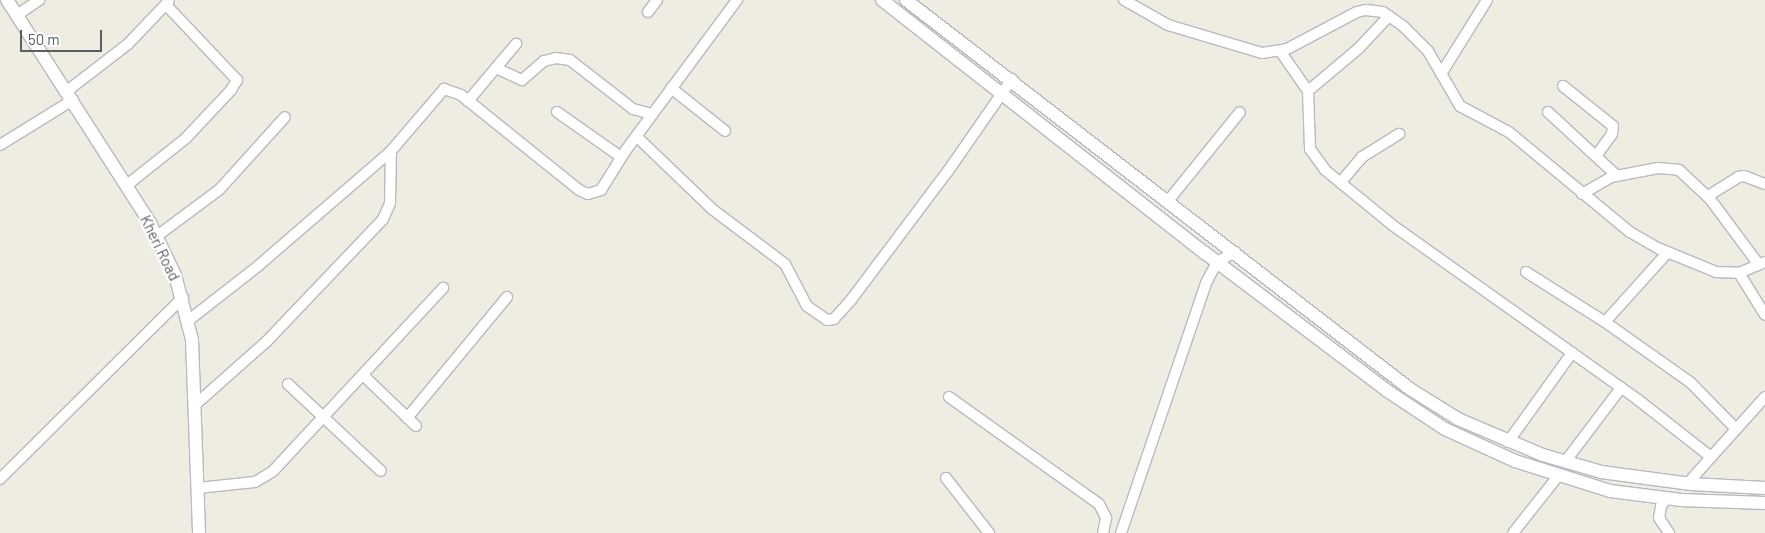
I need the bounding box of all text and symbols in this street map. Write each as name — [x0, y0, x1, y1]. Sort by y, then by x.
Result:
scale bar — [22, 20, 105, 52]
text: 50 m — [28, 30, 60, 48]
street label: Kheri Road — [136, 212, 184, 284]

